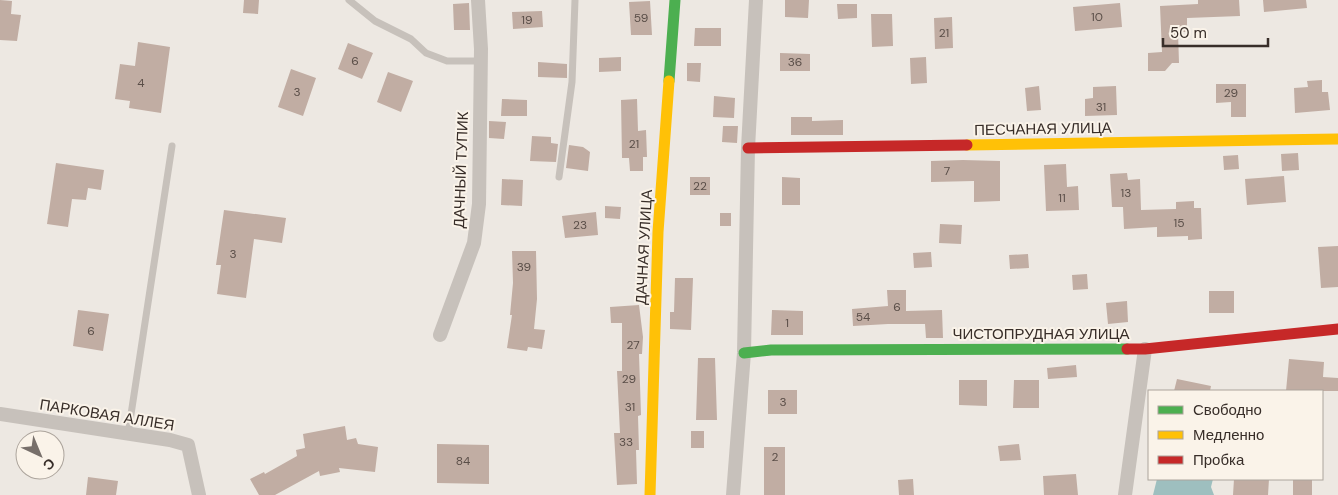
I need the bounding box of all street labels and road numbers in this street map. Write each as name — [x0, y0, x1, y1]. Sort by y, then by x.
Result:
street label: ДАЧНЫЙ ТУПИК — [449, 111, 473, 229]
street label: ПЕСЧАНАЯ УЛИЦА — [974, 118, 1112, 140]
street label: ДАЧНАЯ УЛИЦА — [631, 189, 657, 305]
street label: ЧИСТОПРУДНАЯ УЛИЦА — [952, 324, 1130, 344]
street label: ПАРКОВАЯ АЛЛЕЯ — [38, 394, 176, 436]

